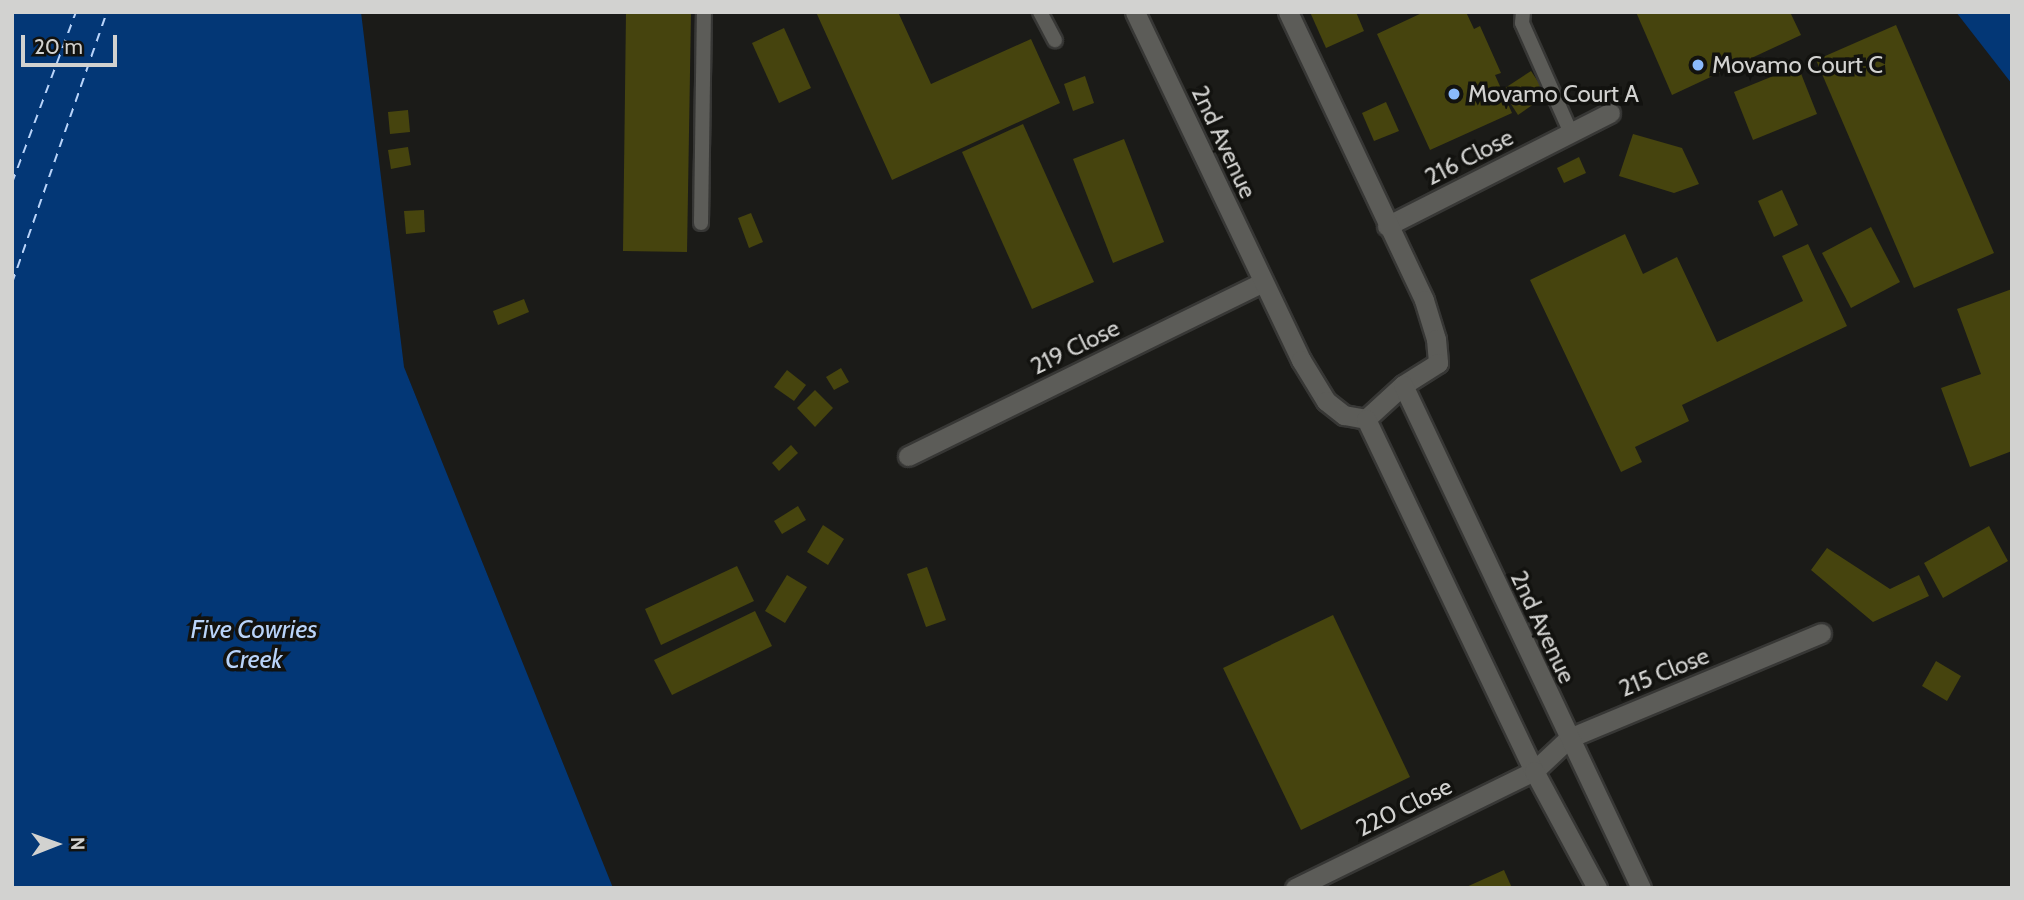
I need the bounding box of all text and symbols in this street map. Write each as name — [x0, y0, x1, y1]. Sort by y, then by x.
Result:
scale bar — [24, 21, 121, 65]
text: 20 m — [34, 34, 83, 59]
place label: Movamo Court C — [1712, 51, 1883, 79]
marker: Movamo Court C — [1690, 57, 1706, 73]
place label: Movamo Court A — [1468, 80, 1639, 108]
street label: 2nd Avenue — [1185, 81, 1263, 203]
marker: Movamo Court A — [1446, 86, 1462, 102]
street label: 216 Close — [1420, 123, 1518, 191]
street label: 219 Close — [1026, 313, 1124, 381]
street label: 2nd Avenue — [1504, 566, 1582, 688]
water label: Five Cowries Creek — [191, 614, 317, 676]
street label: 215 Close — [1615, 641, 1713, 703]
street label: 220 Close — [1351, 771, 1457, 843]
north arrow — [21, 809, 91, 879]
text: N — [66, 837, 89, 851]

